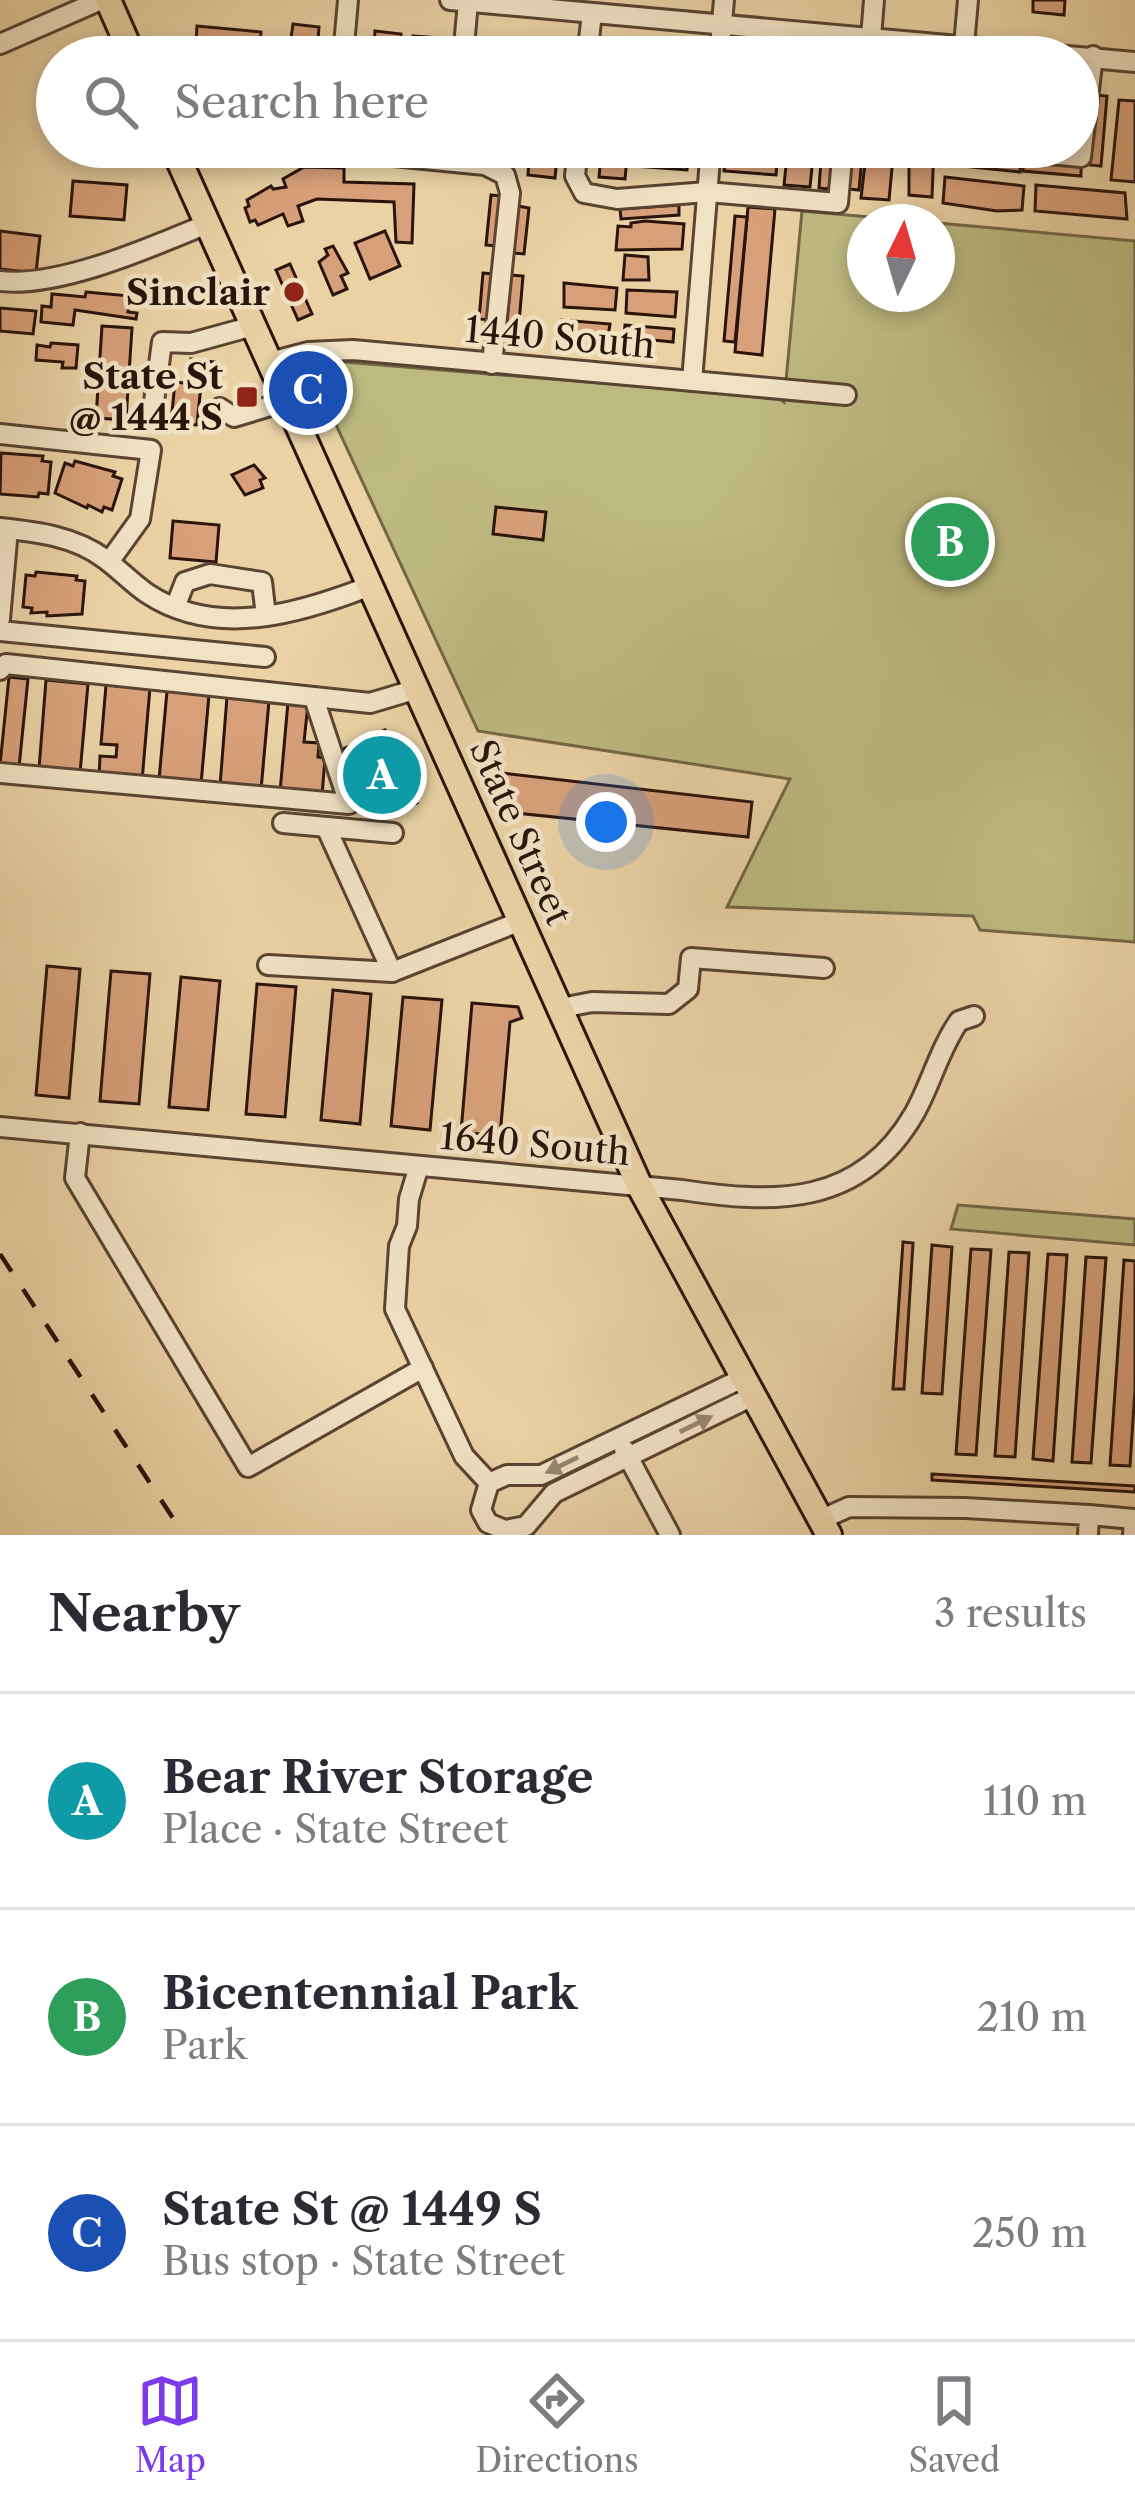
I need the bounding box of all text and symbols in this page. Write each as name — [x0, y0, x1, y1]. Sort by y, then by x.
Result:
search box — [36, 36, 1099, 168]
icon: search — [78, 69, 144, 135]
text: Search here — [174, 74, 429, 130]
north arrow — [847, 204, 955, 312]
place label: Sinclair — [126, 270, 270, 314]
marker: Sinclair — [281, 279, 307, 305]
street label: 1440 South — [463, 307, 657, 367]
pin: C — [269, 345, 347, 435]
place label: State St @ 1444 S — [69, 354, 224, 439]
marker: State St @ 1444 S — [234, 384, 260, 410]
pin: B — [911, 497, 989, 587]
pin: A — [343, 730, 421, 820]
street label: State Street — [461, 733, 581, 932]
your location — [576, 792, 636, 852]
street label: 1640 South — [438, 1114, 632, 1174]
one-way arrow — [679, 1414, 714, 1434]
one-way arrow — [545, 1454, 579, 1474]
text: Nearby — [48, 1582, 240, 1644]
text: 3 results — [934, 1589, 1087, 1637]
text: Bear River Storage — [162, 1749, 593, 1805]
text: A — [72, 1777, 102, 1825]
text: 110 m — [983, 1777, 1087, 1825]
text: Place · State Street — [162, 1805, 508, 1853]
text: Bicentennial Park — [162, 1965, 577, 2021]
text: B — [73, 1993, 102, 2041]
text: 210 m — [977, 1993, 1087, 2041]
text: Park — [162, 2021, 247, 2069]
text: State St @ 1449 S — [162, 2181, 542, 2237]
text: C — [71, 2209, 103, 2257]
text: 250 m — [972, 2209, 1087, 2257]
text: Bus stop · State Street — [162, 2237, 565, 2285]
tab: Map — [135, 2368, 206, 2481]
tab: Directions — [476, 2368, 639, 2481]
tab: Saved — [908, 2368, 1000, 2481]

